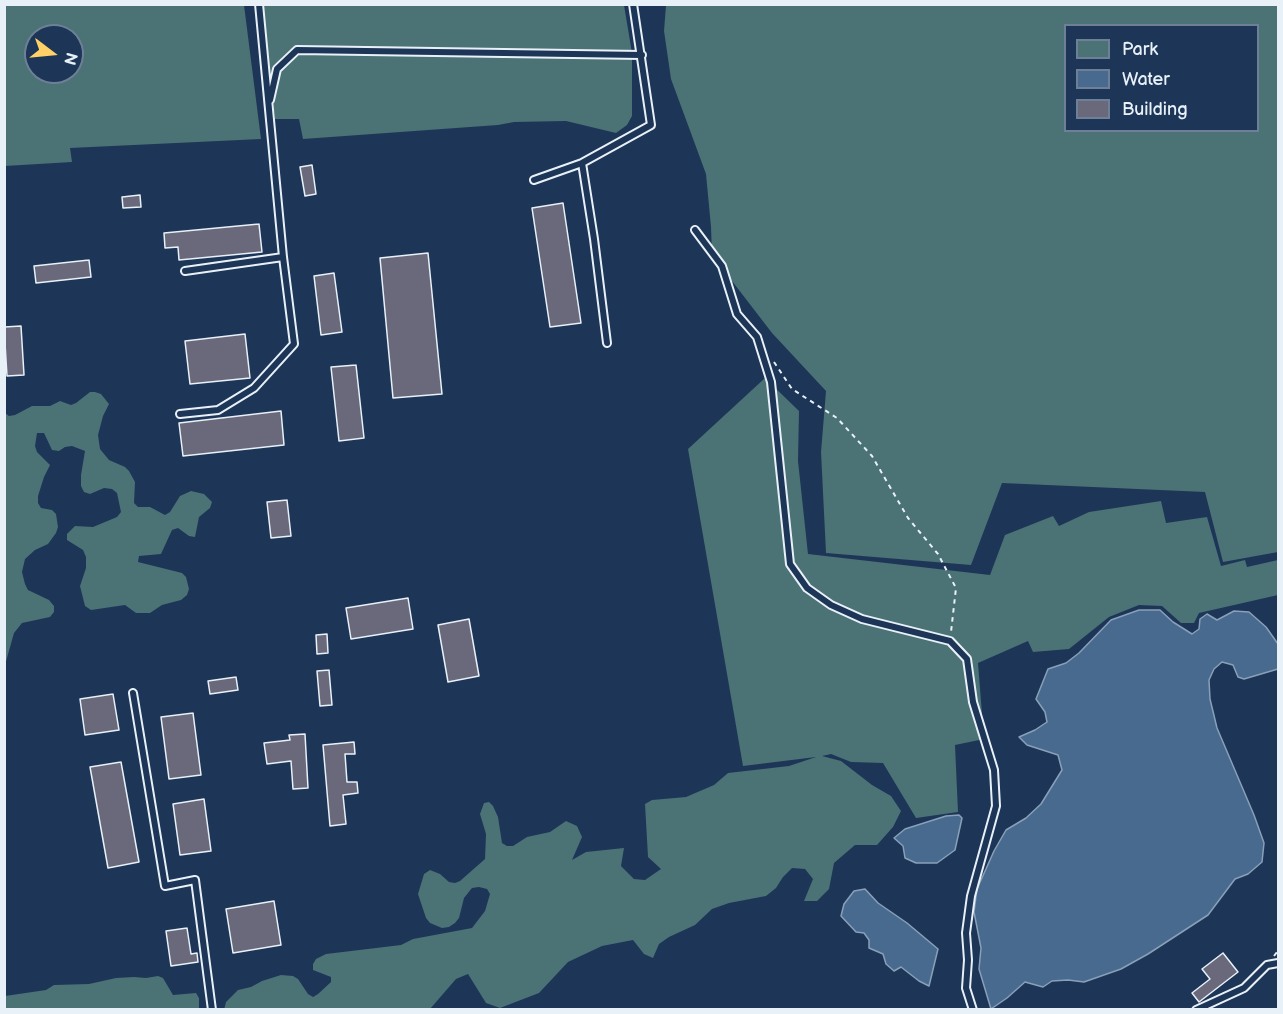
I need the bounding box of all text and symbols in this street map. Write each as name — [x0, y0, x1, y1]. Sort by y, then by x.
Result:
north arrow — [24, 24, 84, 84]
legend — [1064, 24, 1259, 132]
text: Park — [1122, 39, 1158, 60]
text: N — [59, 50, 81, 67]
text: Water — [1122, 69, 1170, 90]
text: Building — [1122, 99, 1188, 120]

